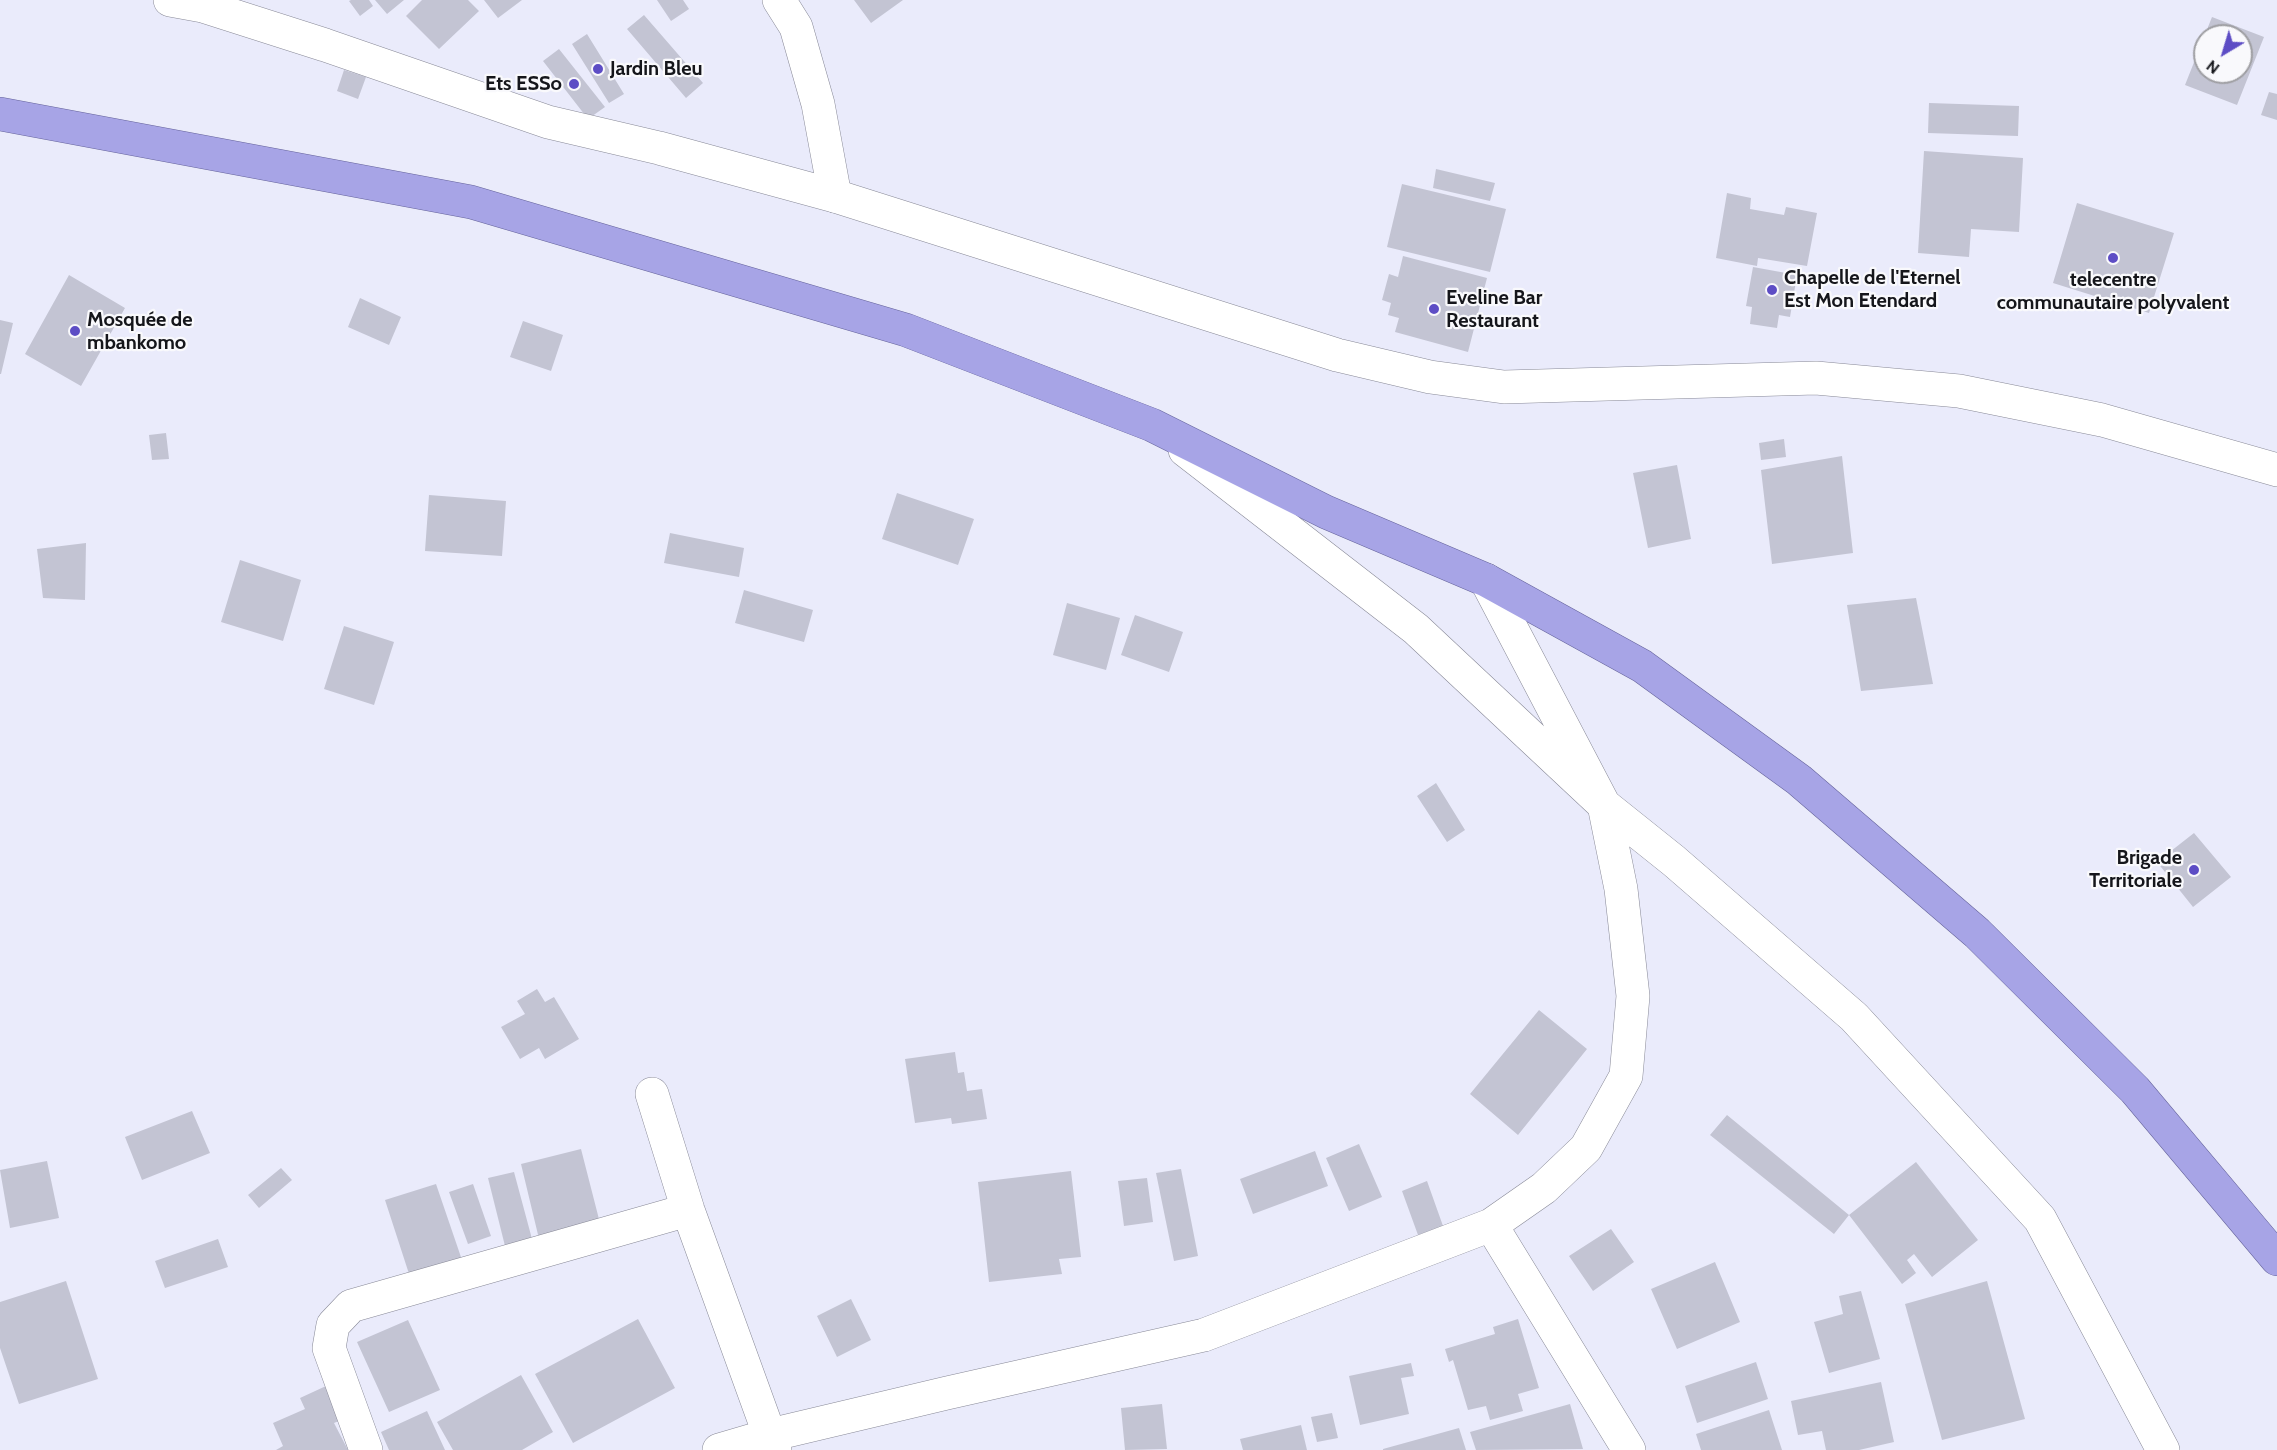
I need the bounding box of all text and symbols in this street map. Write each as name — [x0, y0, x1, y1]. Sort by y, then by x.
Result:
north arrow — [2193, 24, 2253, 84]
text: N — [2203, 56, 2223, 78]
place label: Jardin Bleu — [610, 57, 702, 81]
marker: Jardin Bleu — [591, 62, 605, 76]
place label: Ets ESSo — [485, 72, 562, 96]
marker: Ets ESSo — [567, 77, 581, 91]
marker: telecentre communautaire polyvalent — [2106, 251, 2120, 265]
place label: Chapelle de l'Eternel Est Mon Etendard — [1784, 266, 1961, 313]
place label: telecentre communautaire polyvalent — [1997, 268, 2229, 315]
marker: Chapelle de l'Eternel Est Mon Etendard — [1765, 283, 1779, 297]
place label: Eveline Bar Restaurant — [1446, 286, 1542, 333]
marker: Eveline Bar Restaurant — [1427, 302, 1441, 316]
place label: Mosquée de mbankomo — [87, 308, 193, 355]
marker: Mosquée de mbankomo — [68, 324, 82, 338]
place label: Brigade Territoriale — [2089, 846, 2182, 893]
marker: Brigade Territoriale — [2187, 863, 2201, 877]

